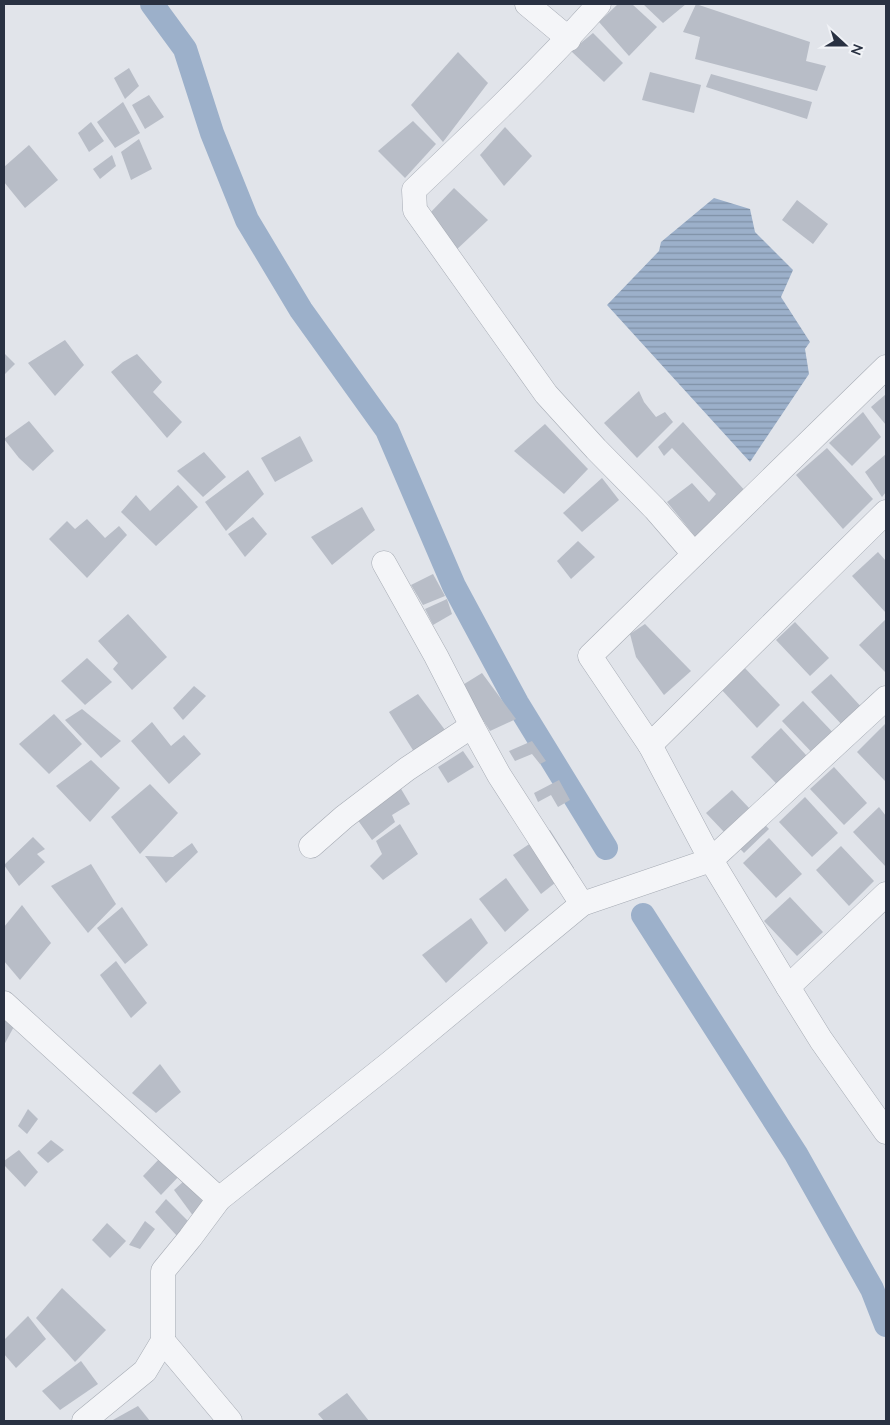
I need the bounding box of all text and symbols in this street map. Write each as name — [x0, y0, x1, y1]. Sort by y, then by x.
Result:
north arrow — [820, 20, 870, 70]
text: N — [846, 41, 867, 58]

